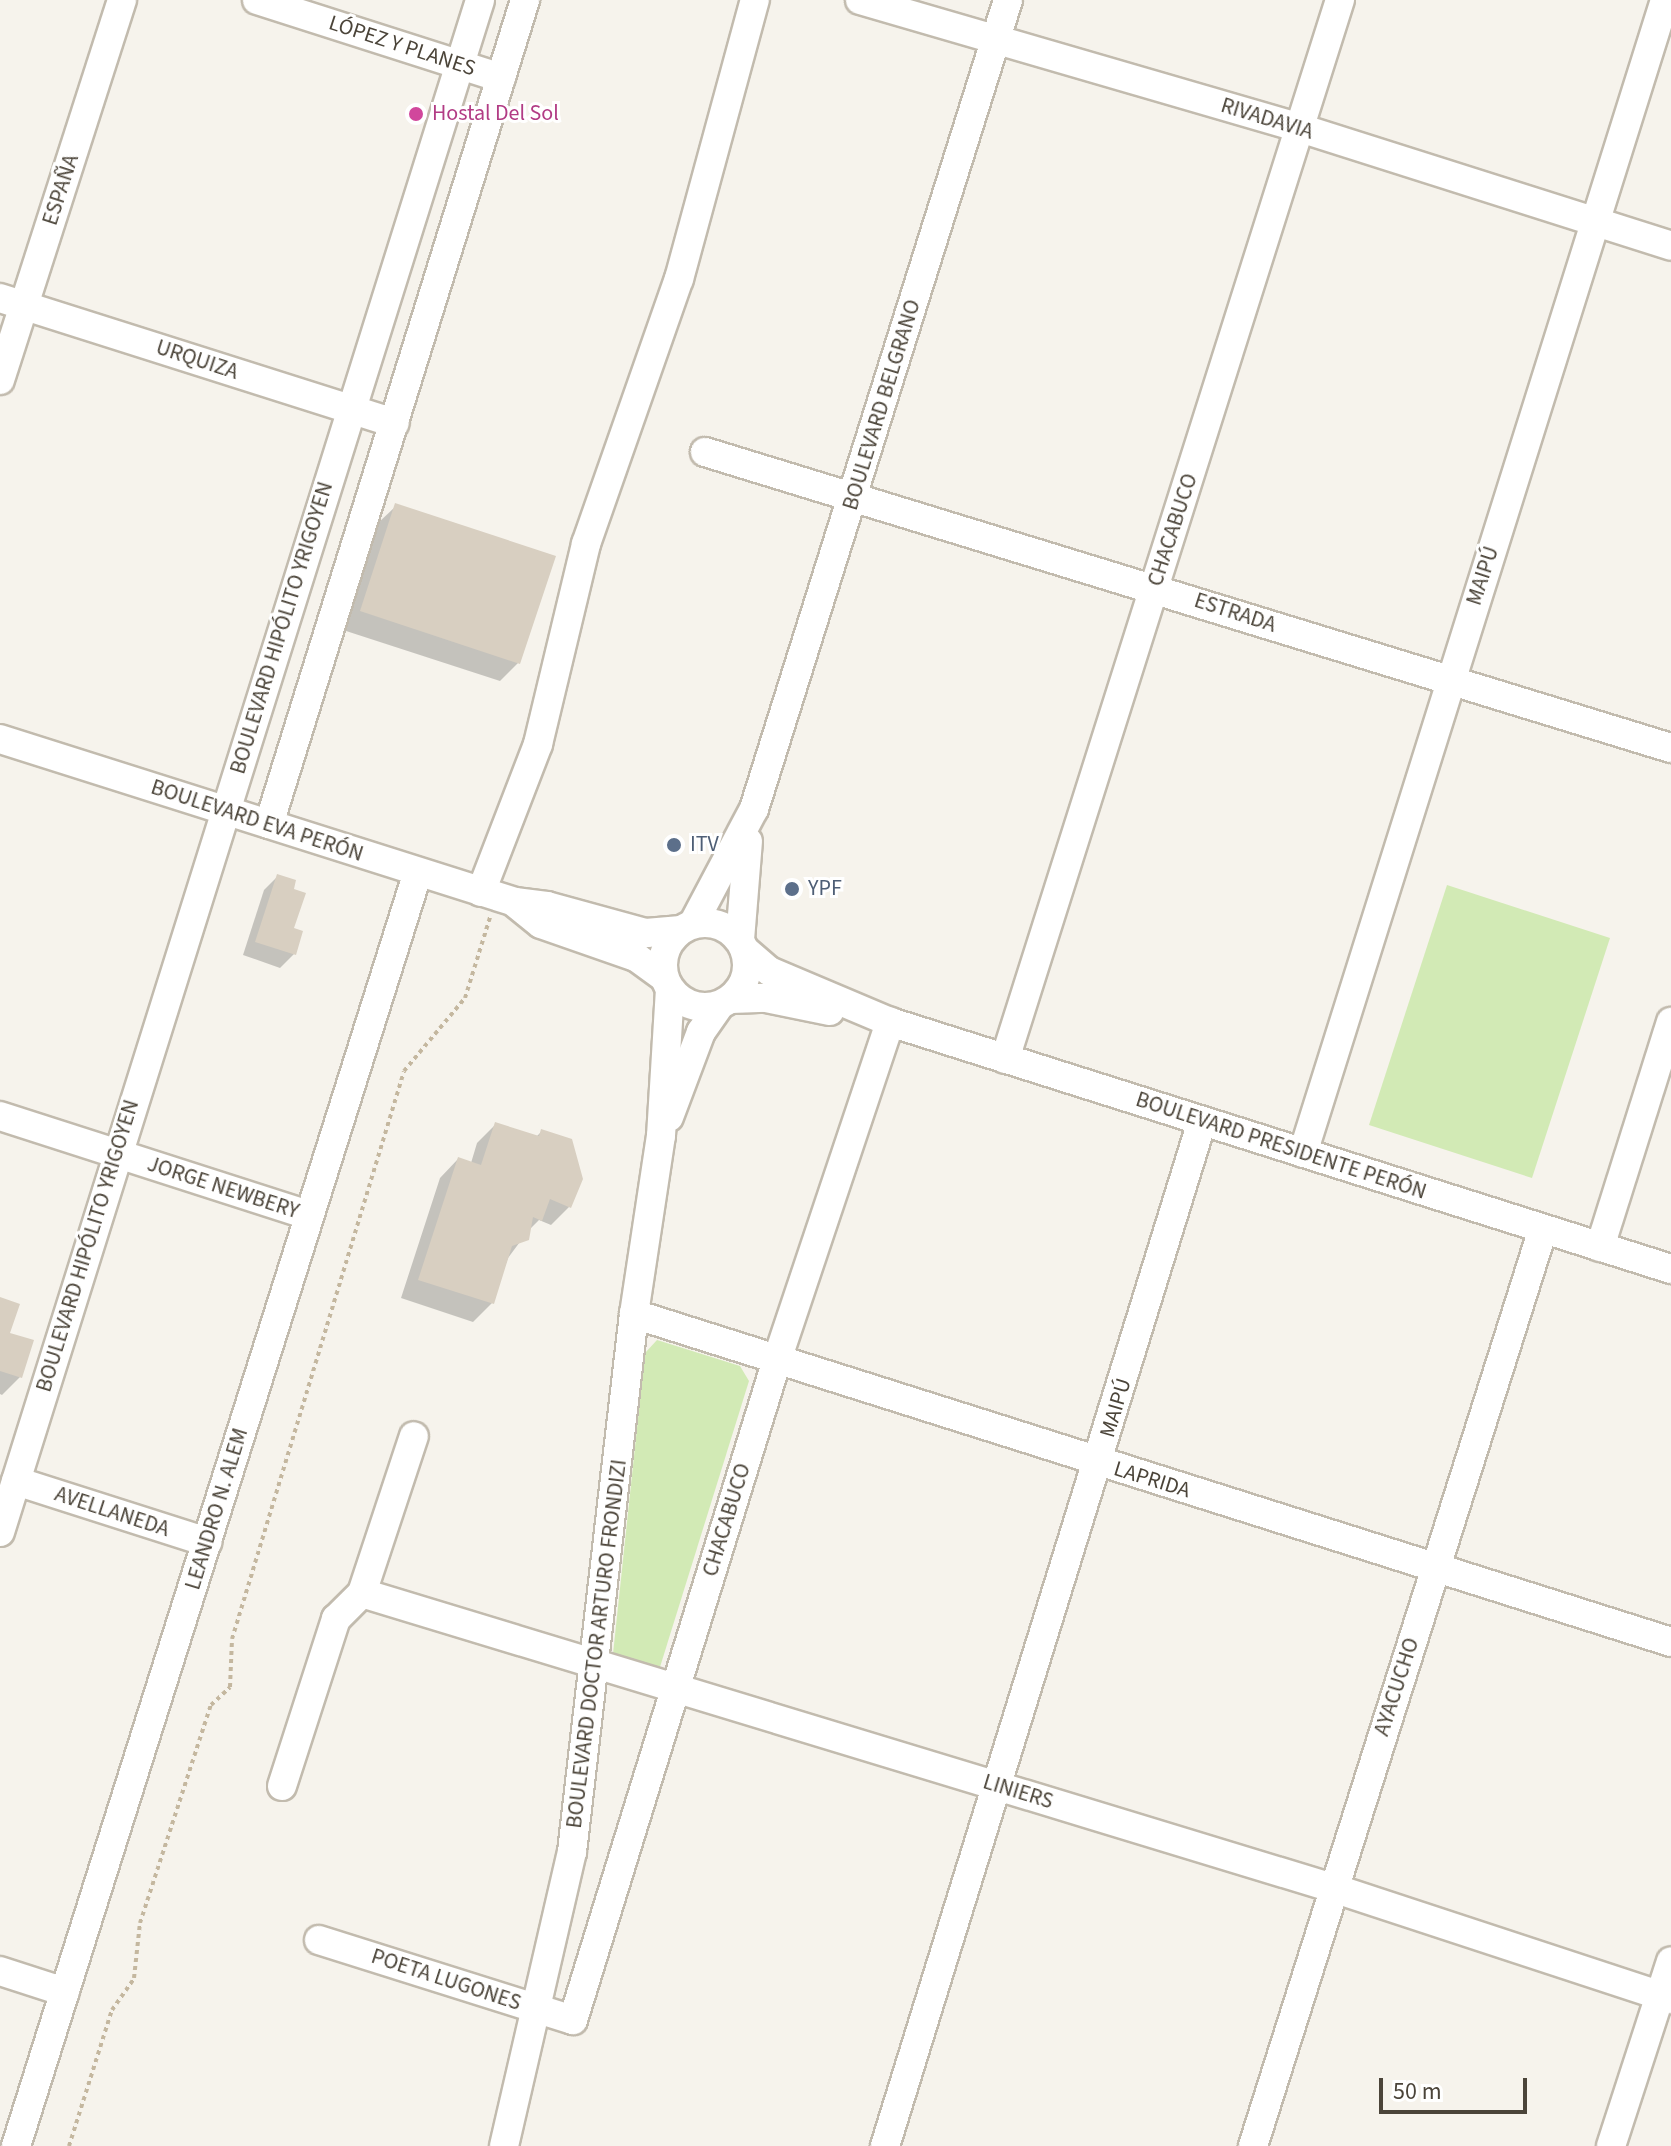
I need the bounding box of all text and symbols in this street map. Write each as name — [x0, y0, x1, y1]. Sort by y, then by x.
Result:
street label: LÓPEZ Y PLANES — [325, 10, 479, 82]
street label: RIVADAVIA — [1218, 92, 1316, 146]
place label: Hostal Del Sol — [432, 101, 559, 127]
marker: Hostal Del Sol — [407, 105, 425, 123]
street label: ESPAÑA — [37, 151, 85, 229]
street label: BOULEVARD BELGRANO — [837, 296, 927, 514]
street label: URQUIZA — [153, 334, 241, 386]
street label: CHACABUCO — [1142, 470, 1204, 590]
street label: BOULEVARD HIPÓLITO YRIGOYEN — [225, 479, 339, 777]
street label: MAIPÚ — [1461, 543, 1505, 609]
street label: ESTRADA — [1191, 587, 1279, 639]
street label: BOULEVARD EVA PERÓN — [147, 774, 367, 868]
place label: ITV — [690, 832, 719, 858]
marker: ITV — [665, 836, 683, 854]
place label: YPF — [808, 876, 842, 902]
marker: YPF — [783, 880, 801, 898]
street label: BOULEVARD PRESIDENTE PERÓN — [1132, 1086, 1430, 1206]
street label: BOULEVARD HIPÓLITO YRIGOYEN — [31, 1097, 145, 1395]
street label: JORGE NEWBERY — [144, 1151, 302, 1225]
street label: MAIPÚ — [1095, 1375, 1137, 1441]
street label: LEANDRO N. ALEM — [180, 1425, 254, 1593]
street label: LAPRIDA — [1111, 1456, 1193, 1504]
street label: BOULEVARD DOCTOR ARTURO FRONDIZI — [561, 1458, 633, 1830]
street label: CHACABUCO — [697, 1460, 757, 1580]
street label: AVELLANEDA — [51, 1481, 173, 1543]
street label: AYACUCHO — [1369, 1635, 1425, 1739]
street label: LINIERS — [980, 1769, 1056, 1815]
street label: POETA LUGONES — [368, 1943, 524, 2017]
scale bar — [1383, 2062, 1531, 2112]
text: 50 m — [1393, 2074, 1442, 2109]

